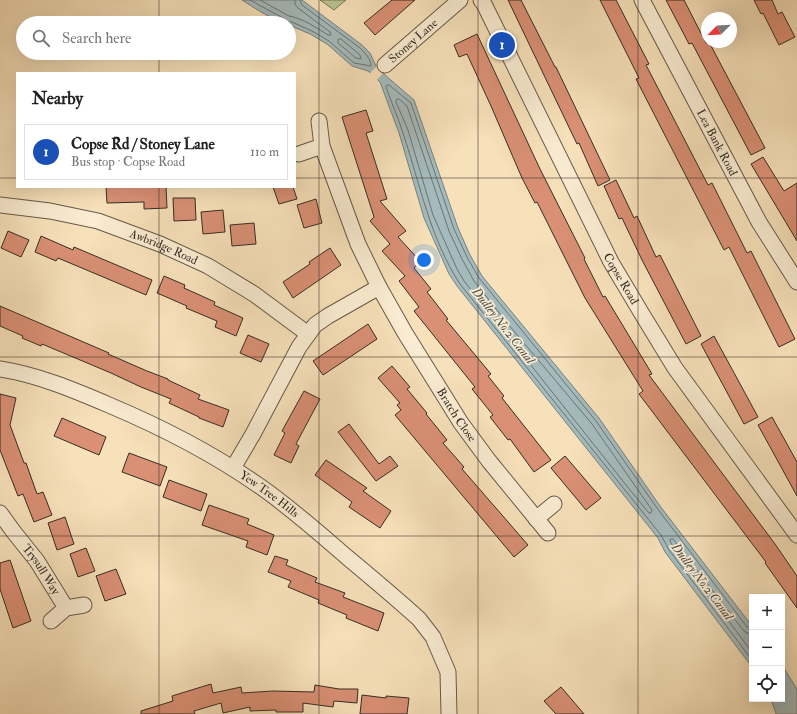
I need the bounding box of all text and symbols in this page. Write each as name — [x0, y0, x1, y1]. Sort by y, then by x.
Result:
north arrow — [701, 12, 737, 48]
search box — [16, 16, 296, 60]
street label: Stoney Lane — [386, 16, 441, 67]
icon: search — [30, 27, 52, 49]
text: Search here — [62, 29, 131, 48]
pin: 1 — [489, 30, 515, 60]
text: Nearby — [32, 88, 83, 109]
street label: Lea Bank Road — [693, 107, 740, 179]
text: Copse Rd / Stoney Lane — [71, 135, 215, 154]
text: 1 — [44, 144, 48, 160]
text: 110 m — [250, 144, 279, 160]
text: Bus stop · Copse Road — [71, 154, 185, 170]
street label: Awbridge Road — [126, 226, 200, 268]
your location — [414, 250, 434, 270]
street label: Copse Road — [600, 251, 642, 308]
water label: Dudley No.2 Canal — [468, 283, 539, 368]
street label: Bratch Close — [433, 385, 479, 445]
street label: Yew Tree Hills — [237, 468, 302, 521]
water label: Dudley No.2 Canal — [667, 539, 737, 624]
street label: Trysull Way — [19, 541, 63, 598]
map controls — [749, 594, 785, 702]
button: + — [749, 594, 785, 630]
button: − — [749, 630, 785, 666]
button: locate — [749, 666, 785, 702]

